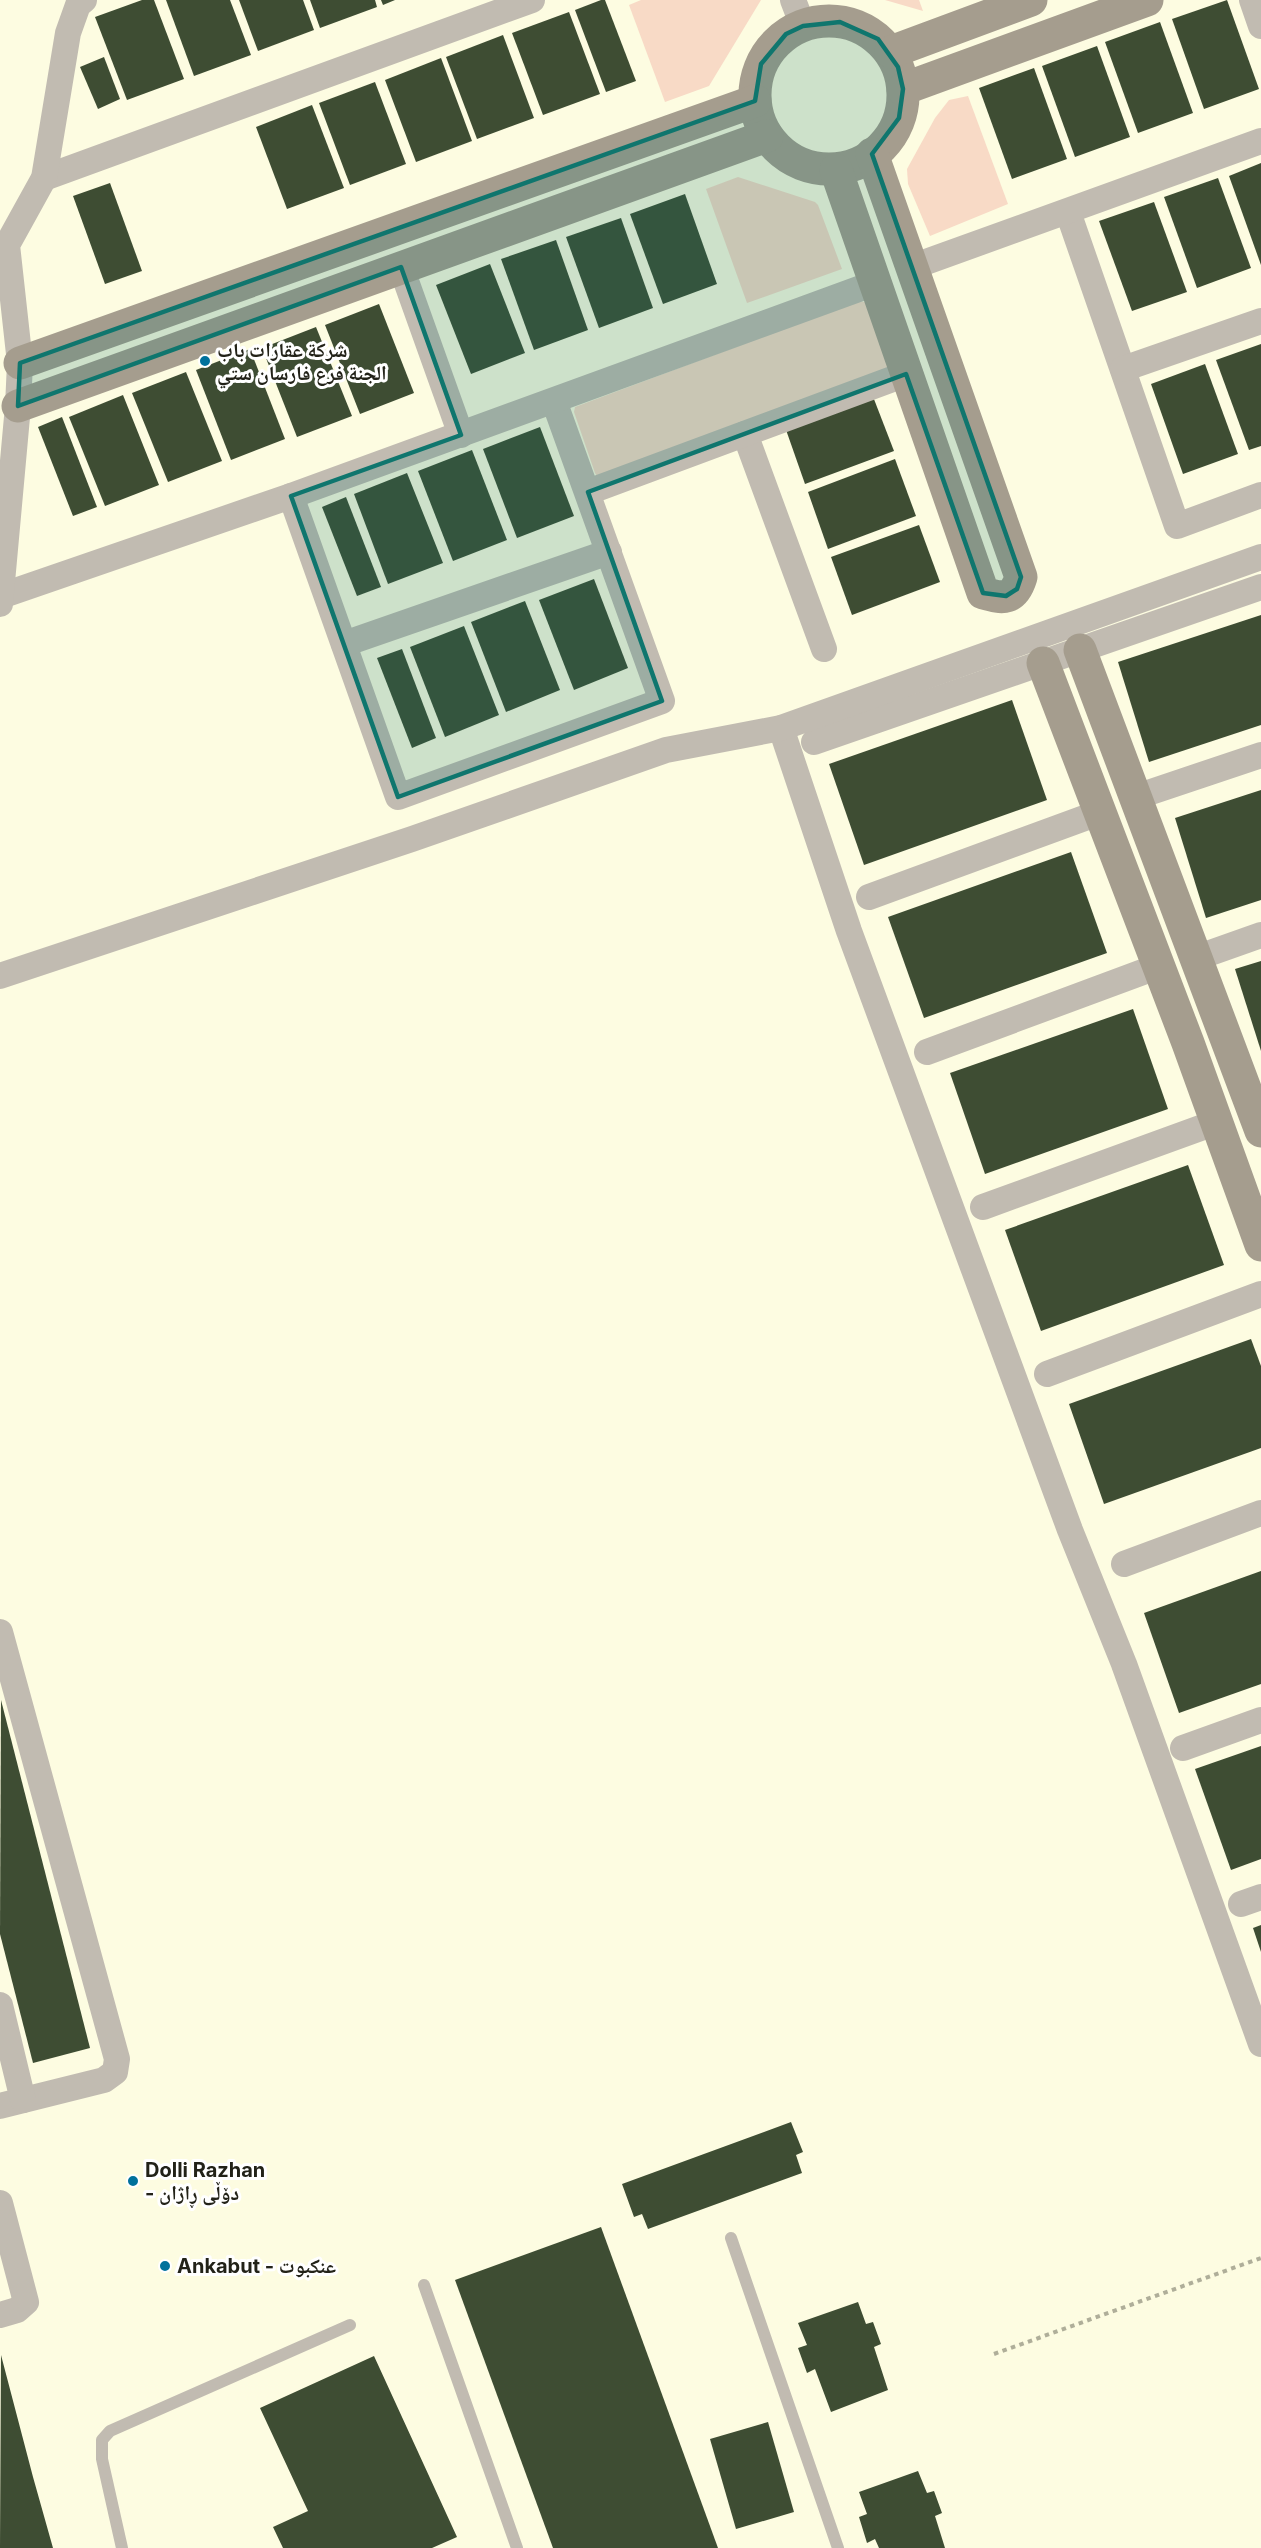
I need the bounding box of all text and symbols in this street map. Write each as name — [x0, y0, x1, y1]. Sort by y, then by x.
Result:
place label: شرکة عقارات باب الجنة فرع فارسان ستي — [217, 338, 387, 389]
marker: شرکة عقارات باب الجنة فرع فارسان ستي — [198, 354, 212, 368]
place label: Dolli Razhan - دۆڵی ڕاژان — [145, 2158, 265, 2208]
marker: Dolli Razhan - دۆڵی ڕاژان — [126, 2174, 140, 2188]
place label: Ankabut - عنکبوت — [177, 2254, 336, 2278]
marker: Ankabut - عنکبوت — [158, 2259, 172, 2273]

